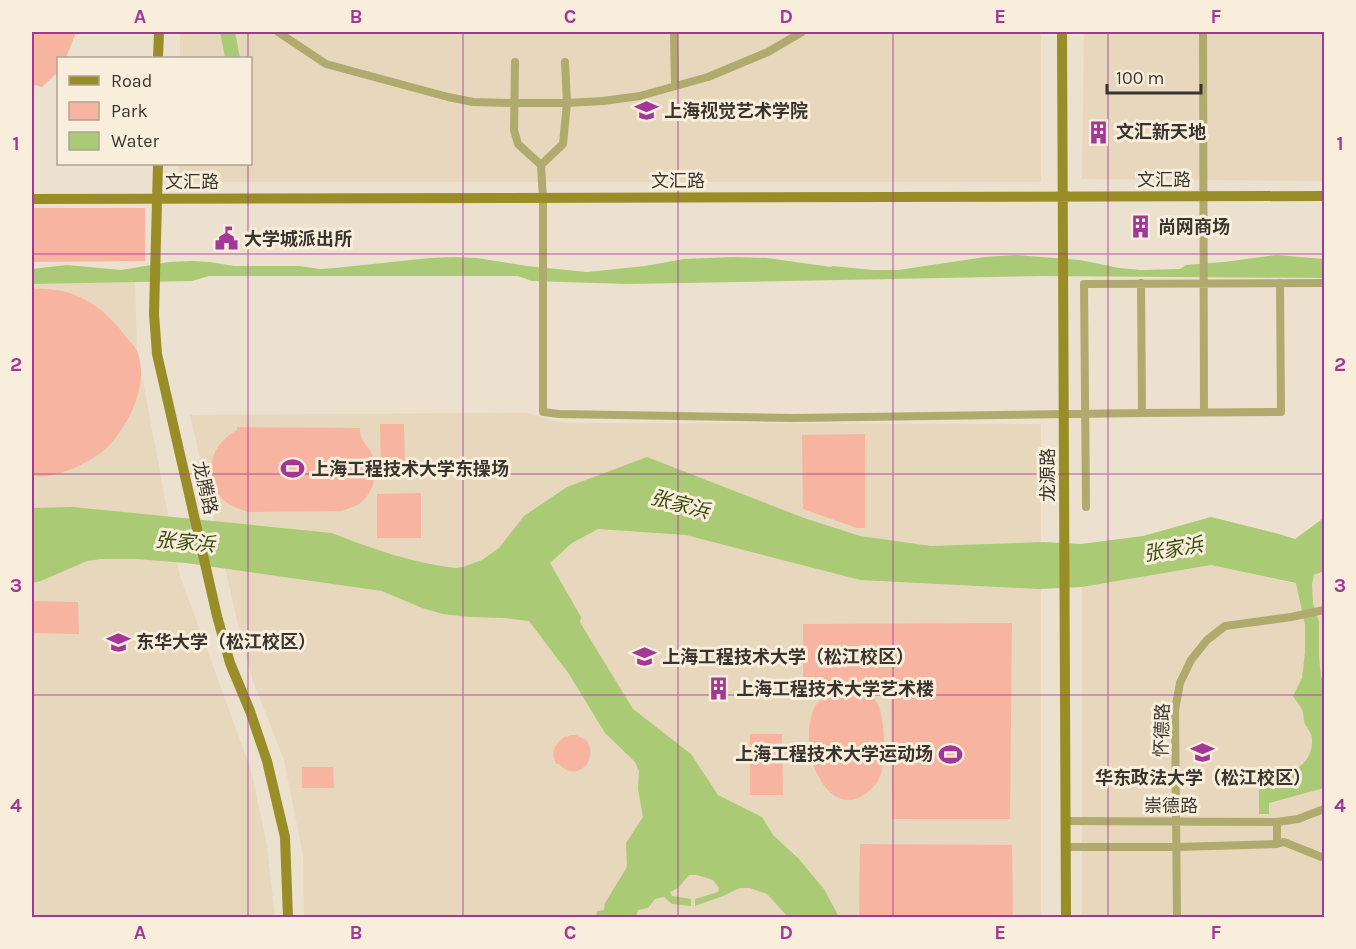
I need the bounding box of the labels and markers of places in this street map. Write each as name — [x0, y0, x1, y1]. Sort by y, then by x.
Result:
school or university icon: 上海视觉艺术学院 — [633, 98, 659, 124]
place label: 上海视觉艺术学院 — [664, 100, 808, 122]
building icon: 文汇新天地 — [1085, 119, 1111, 145]
place label: 文汇新天地 — [1116, 121, 1206, 143]
building icon: 尚网商场 — [1127, 214, 1153, 240]
place label: 尚网商场 — [1158, 216, 1230, 238]
public building icon: 大学城派出所 — [213, 226, 239, 252]
place label: 大学城派出所 — [244, 228, 352, 250]
sports icon: 上海工程技术大学东操场 — [280, 456, 306, 482]
place label: 上海工程技术大学东操场 — [311, 458, 509, 480]
school or university icon: 东华大学（松江校区） — [105, 629, 131, 655]
place label: 东华大学（松江校区） — [136, 631, 316, 653]
school or university icon: 上海工程技术大学（松江校区） — [631, 644, 657, 670]
place label: 上海工程技术大学（松江校区） — [662, 646, 914, 668]
building icon: 上海工程技术大学艺术楼 — [705, 676, 731, 702]
place label: 上海工程技术大学艺术楼 — [736, 678, 934, 700]
school or university icon: 华东政法大学（松江校区） — [1190, 739, 1216, 765]
sports icon: 上海工程技术大学运动场 — [938, 741, 964, 767]
place label: 上海工程技术大学运动场 — [735, 743, 933, 765]
place label: 华东政法大学（松江校区） — [1095, 767, 1311, 789]

